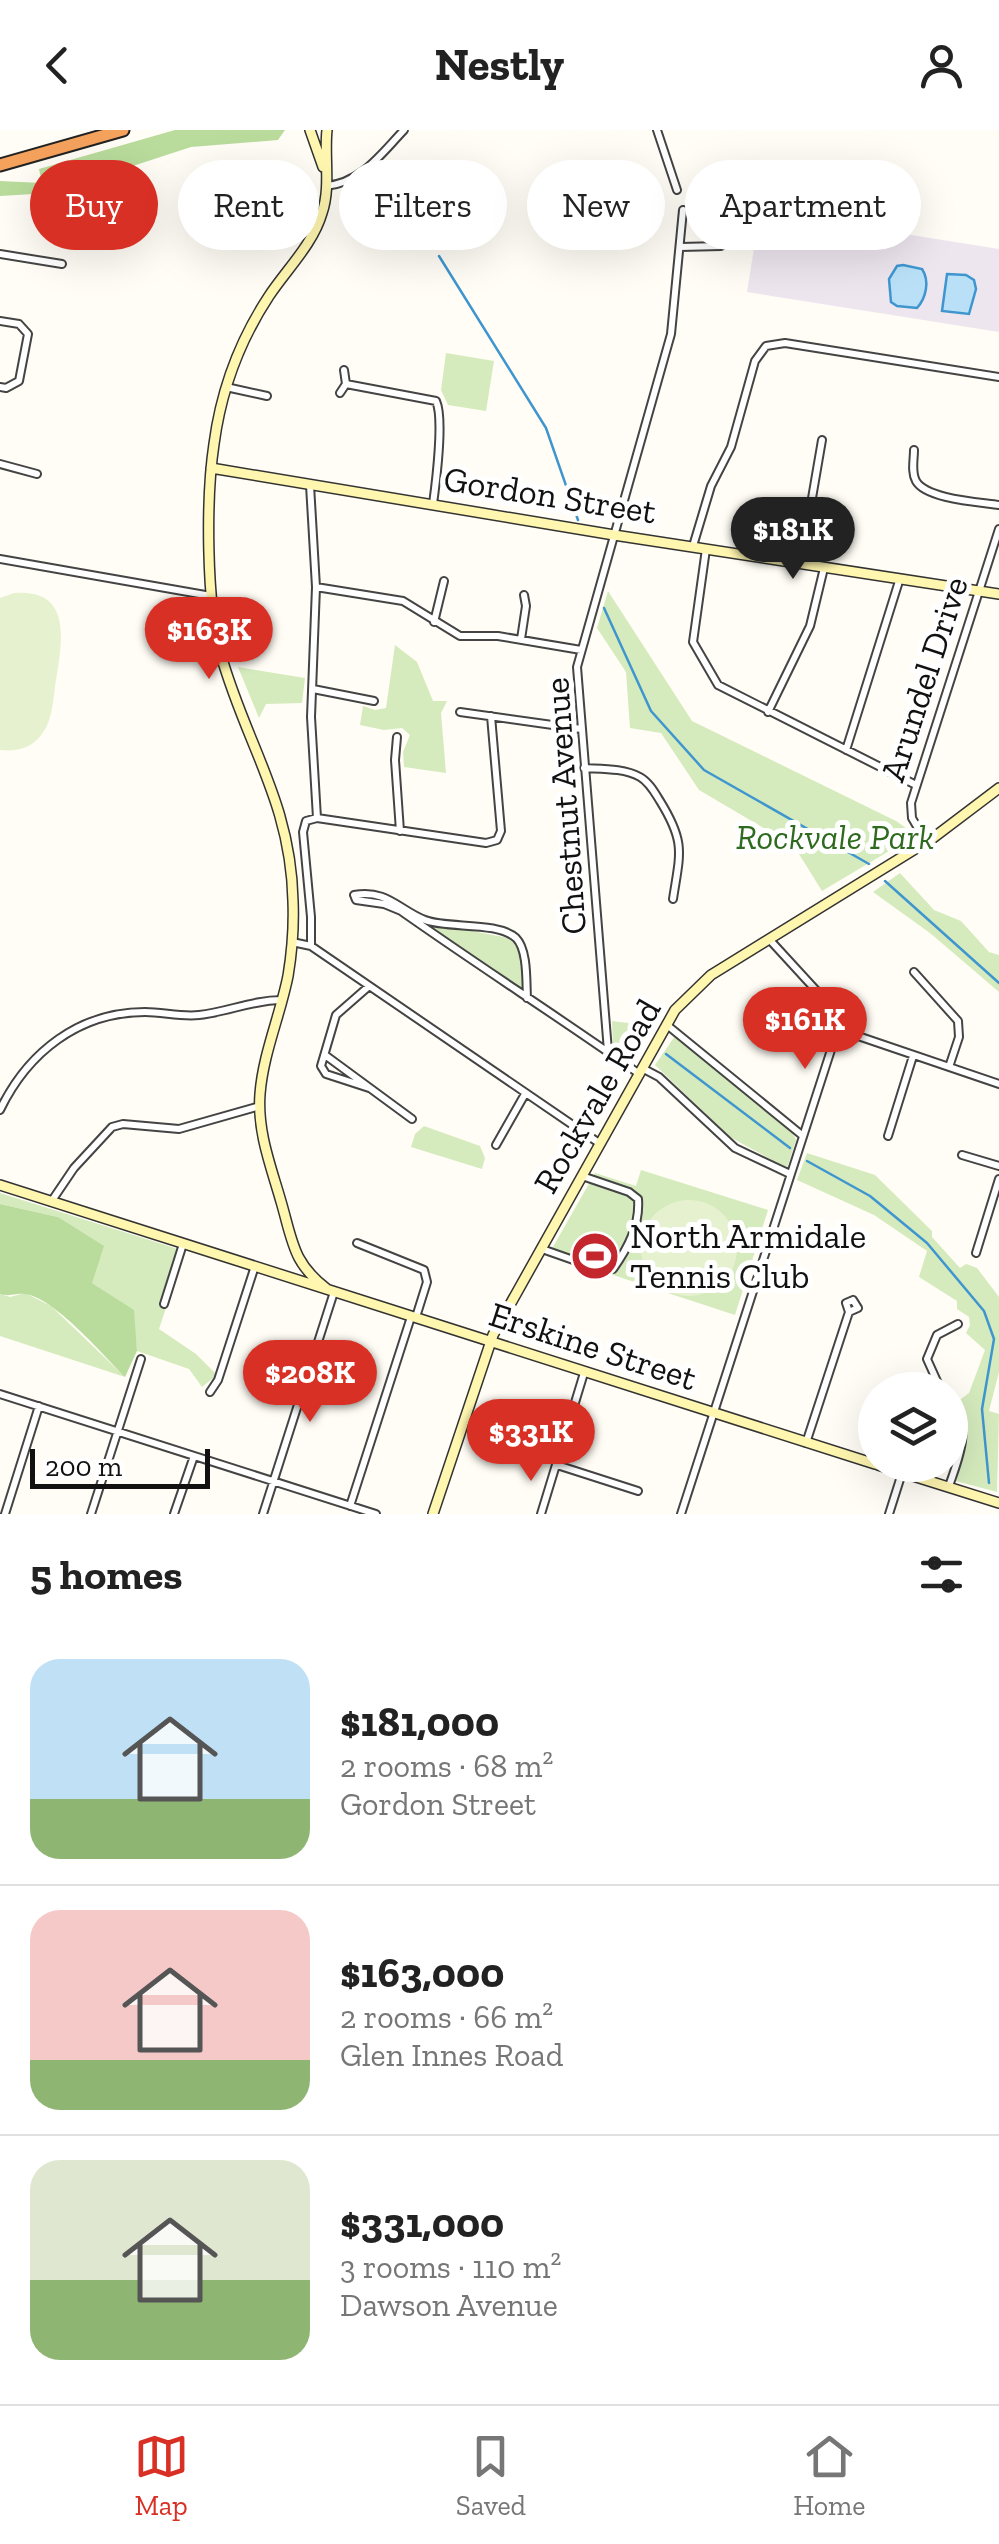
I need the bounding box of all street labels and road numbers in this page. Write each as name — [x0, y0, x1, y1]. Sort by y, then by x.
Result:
street label: Gordon Street — [441, 458, 659, 532]
street label: Arundel Drive — [871, 572, 977, 786]
street label: Chestnut Avenue — [535, 676, 595, 936]
street label: Rockvale Road — [525, 991, 669, 1201]
street label: Erskine Street — [484, 1293, 702, 1399]

